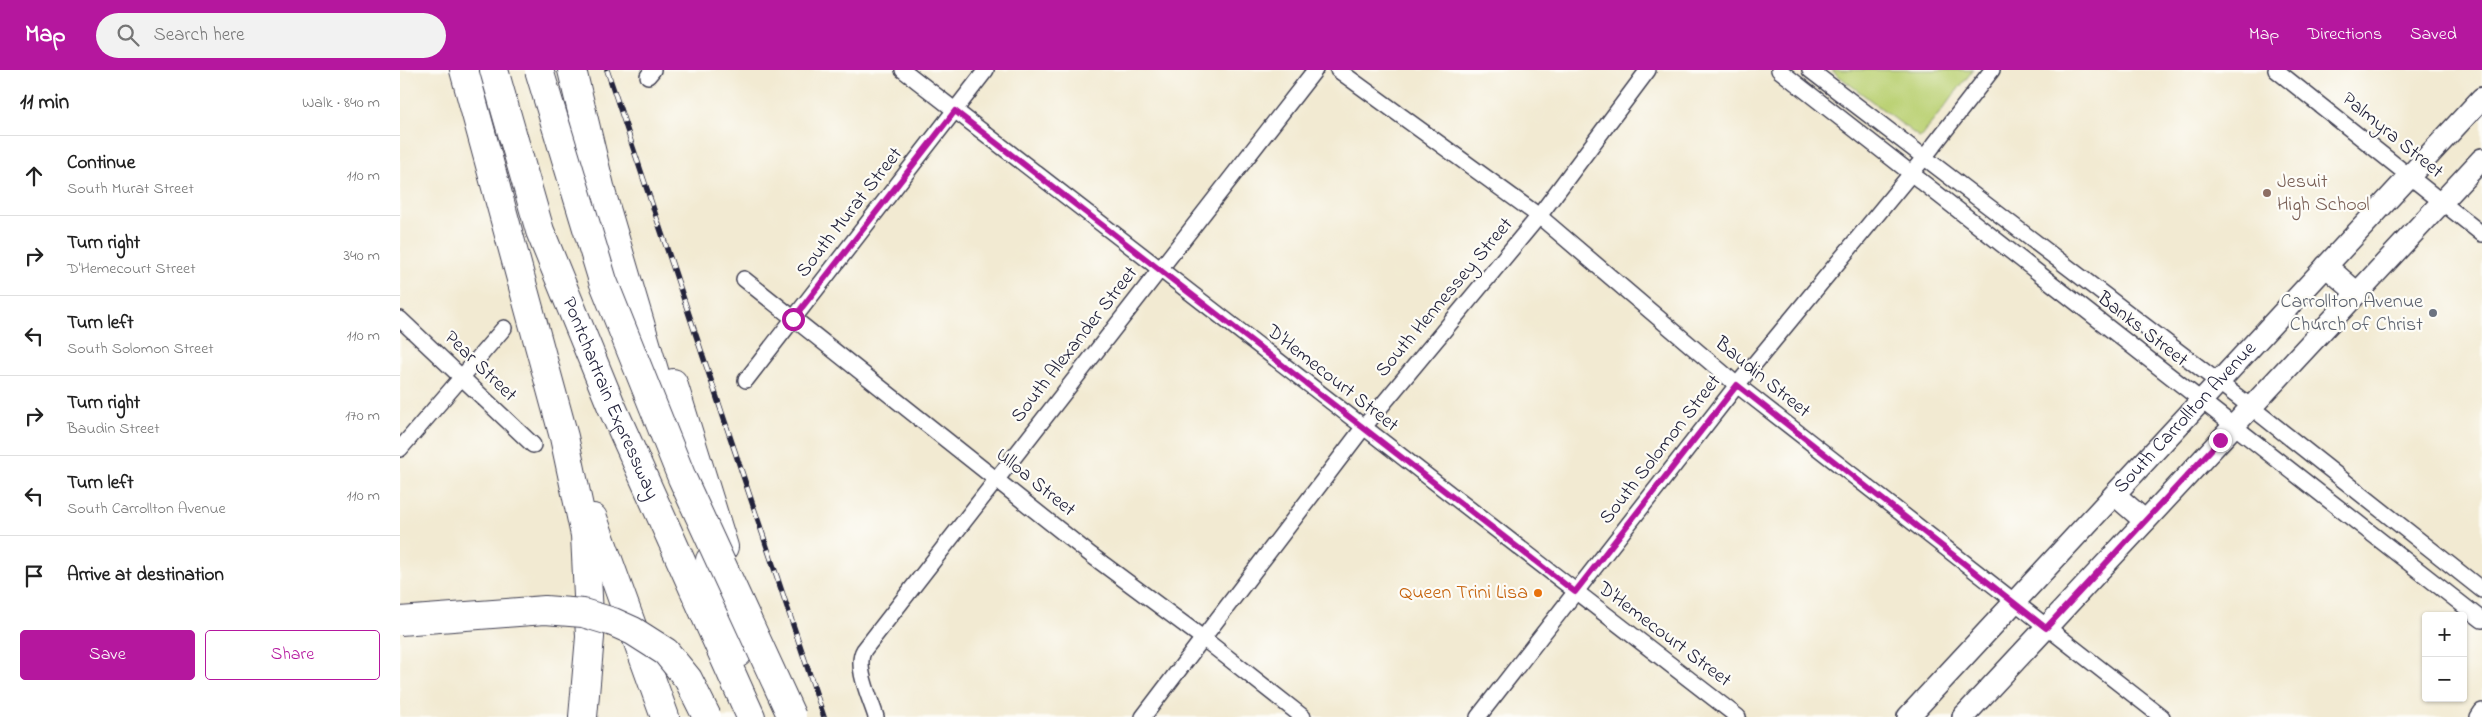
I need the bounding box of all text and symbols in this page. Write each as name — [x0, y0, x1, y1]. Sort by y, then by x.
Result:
search box — [96, 13, 446, 58]
text: Map — [25, 18, 66, 53]
icon: search — [114, 21, 142, 49]
text: Search here — [154, 22, 245, 49]
text: Map — [2249, 22, 2279, 48]
text: Directions — [2307, 22, 2382, 48]
text: Saved — [2410, 22, 2457, 48]
street label: Palmyra Street — [2335, 86, 2449, 186]
text: 11 min — [20, 88, 69, 118]
text: Walk · 840 m — [302, 91, 380, 115]
street label: South Murat Street — [790, 141, 910, 284]
text: Continue — [67, 150, 135, 177]
icon: ahead — [20, 162, 48, 190]
text: 110 m — [346, 164, 380, 188]
place label: Jesuit High School — [2277, 168, 2370, 221]
text: South Murat Street — [67, 177, 194, 201]
marker: Jesuit High School — [2261, 187, 2273, 199]
street label: South Hennessey Street — [1369, 212, 1521, 384]
text: Turn right — [67, 230, 140, 257]
icon: right — [20, 242, 48, 270]
text: 340 m — [343, 244, 380, 268]
text: D'Hemecourt Street — [67, 257, 196, 281]
street label: South Alexander Street — [1004, 260, 1146, 430]
street label: Banks Street — [2090, 285, 2194, 375]
place label: Carrollton Avenue Church of Christ — [2281, 288, 2423, 340]
street label: Pontchartrain Expressway — [554, 293, 666, 504]
marker: Carrollton Avenue Church of Christ — [2427, 307, 2439, 319]
route start — [782, 308, 805, 331]
text: Turn left — [67, 310, 134, 337]
street label: D'Hemecourt Street — [1259, 317, 1404, 440]
icon: left — [20, 322, 48, 350]
text: 110 m — [346, 324, 380, 348]
street label: Pear Street — [437, 325, 523, 409]
street label: Baudin Street — [1707, 330, 1816, 426]
street label: South Carrollton Avenue — [2107, 335, 2264, 500]
text: South Solomon Street — [67, 337, 214, 361]
street label: South Solomon Street — [1593, 369, 1729, 531]
text: Turn right — [67, 390, 140, 417]
icon: right — [20, 402, 48, 430]
text: 170 m — [345, 404, 380, 428]
text: Baudin Street — [67, 417, 160, 441]
route end — [2209, 429, 2232, 452]
street label: Ulloa Street — [989, 442, 1082, 525]
text: Turn left — [67, 470, 134, 497]
icon: left — [20, 482, 48, 510]
text: 110 m — [346, 484, 380, 508]
text: South Carrollton Avenue — [67, 497, 226, 521]
icon: arrive — [20, 562, 48, 590]
text: Arrive at destination — [67, 562, 224, 589]
street label: D'Hemecourt Street — [1590, 574, 1737, 695]
place label: Queen Trini Lisa — [1399, 579, 1528, 608]
marker: Queen Trini Lisa — [1532, 587, 1544, 599]
map controls — [2422, 612, 2467, 702]
button: + — [2422, 612, 2467, 657]
button: Save — [20, 630, 195, 680]
button: Share — [205, 630, 380, 680]
button: − — [2422, 657, 2467, 702]

